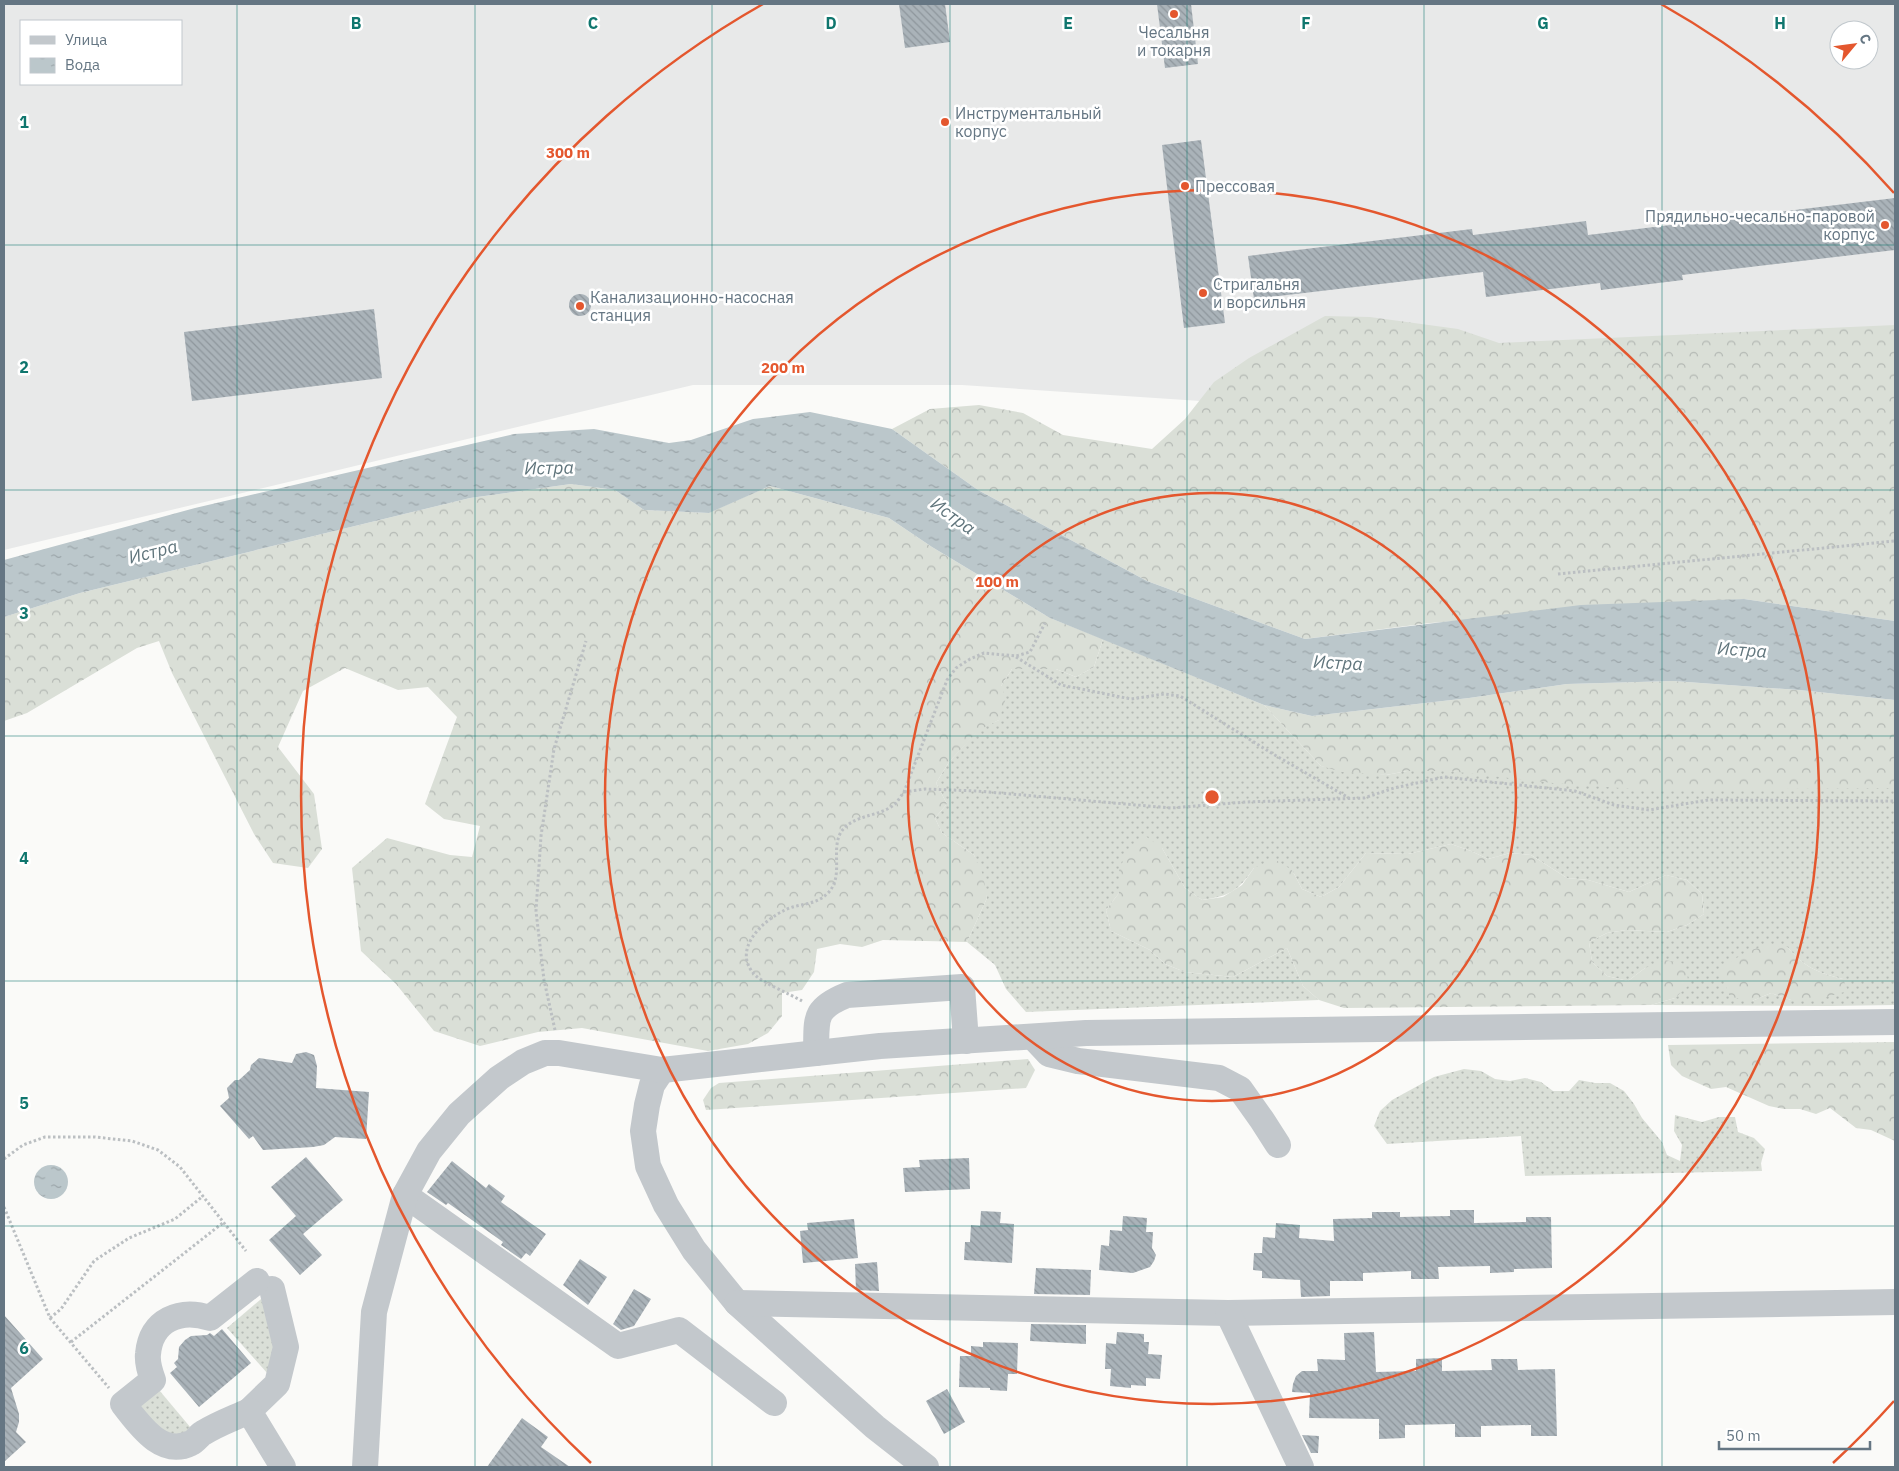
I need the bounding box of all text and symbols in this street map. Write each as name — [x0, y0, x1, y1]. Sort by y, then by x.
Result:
marker: Чесальня и токарня — [1168, 8, 1180, 20]
text: B — [351, 13, 362, 33]
text: C — [588, 13, 598, 33]
text: D — [825, 13, 837, 33]
text: E — [1063, 13, 1073, 33]
text: F — [1301, 13, 1311, 33]
text: G — [1537, 13, 1549, 33]
text: H — [1774, 13, 1786, 33]
legend — [20, 20, 182, 85]
north arrow — [1829, 20, 1879, 70]
place label: Чесальня и токарня — [1137, 22, 1211, 60]
text: Улица — [65, 30, 107, 49]
text: С — [1855, 30, 1875, 47]
text: Вода — [65, 55, 100, 74]
place label: Инструментальный корпус — [955, 103, 1102, 141]
text: 1 — [19, 112, 29, 132]
marker: Инструментальный корпус — [939, 116, 951, 128]
text: 300 m — [546, 143, 590, 162]
place label: Прессовая — [1195, 176, 1275, 196]
marker: Прессовая — [1179, 180, 1191, 192]
place label: Прядильно-чесально-паровой корпус — [1645, 206, 1875, 244]
marker: Прядильно-чесально-паровой корпус — [1879, 219, 1891, 231]
place label: Стригальня и ворсильня — [1213, 274, 1306, 312]
place label: Канализационно-насосная станция — [590, 287, 794, 325]
marker: Стригальня и ворсильня — [1197, 287, 1209, 299]
marker: Канализационно-насосная станция — [574, 300, 586, 312]
text: 2 — [19, 357, 29, 377]
text: 200 m — [761, 358, 805, 377]
water label: Истра — [524, 456, 574, 479]
water label: Истра — [926, 492, 980, 540]
water label: Истра — [126, 534, 180, 569]
text: 100 m — [975, 572, 1019, 591]
text: 3 — [19, 603, 29, 623]
water label: Истра — [1716, 636, 1768, 663]
water label: Истра — [1313, 650, 1363, 675]
centre of rings — [1203, 788, 1221, 806]
text: 4 — [19, 848, 29, 868]
text: 5 — [19, 1093, 29, 1113]
text: 6 — [19, 1338, 29, 1358]
scale bar — [1719, 1418, 1870, 1450]
text: 50 m — [1726, 1426, 1761, 1445]

